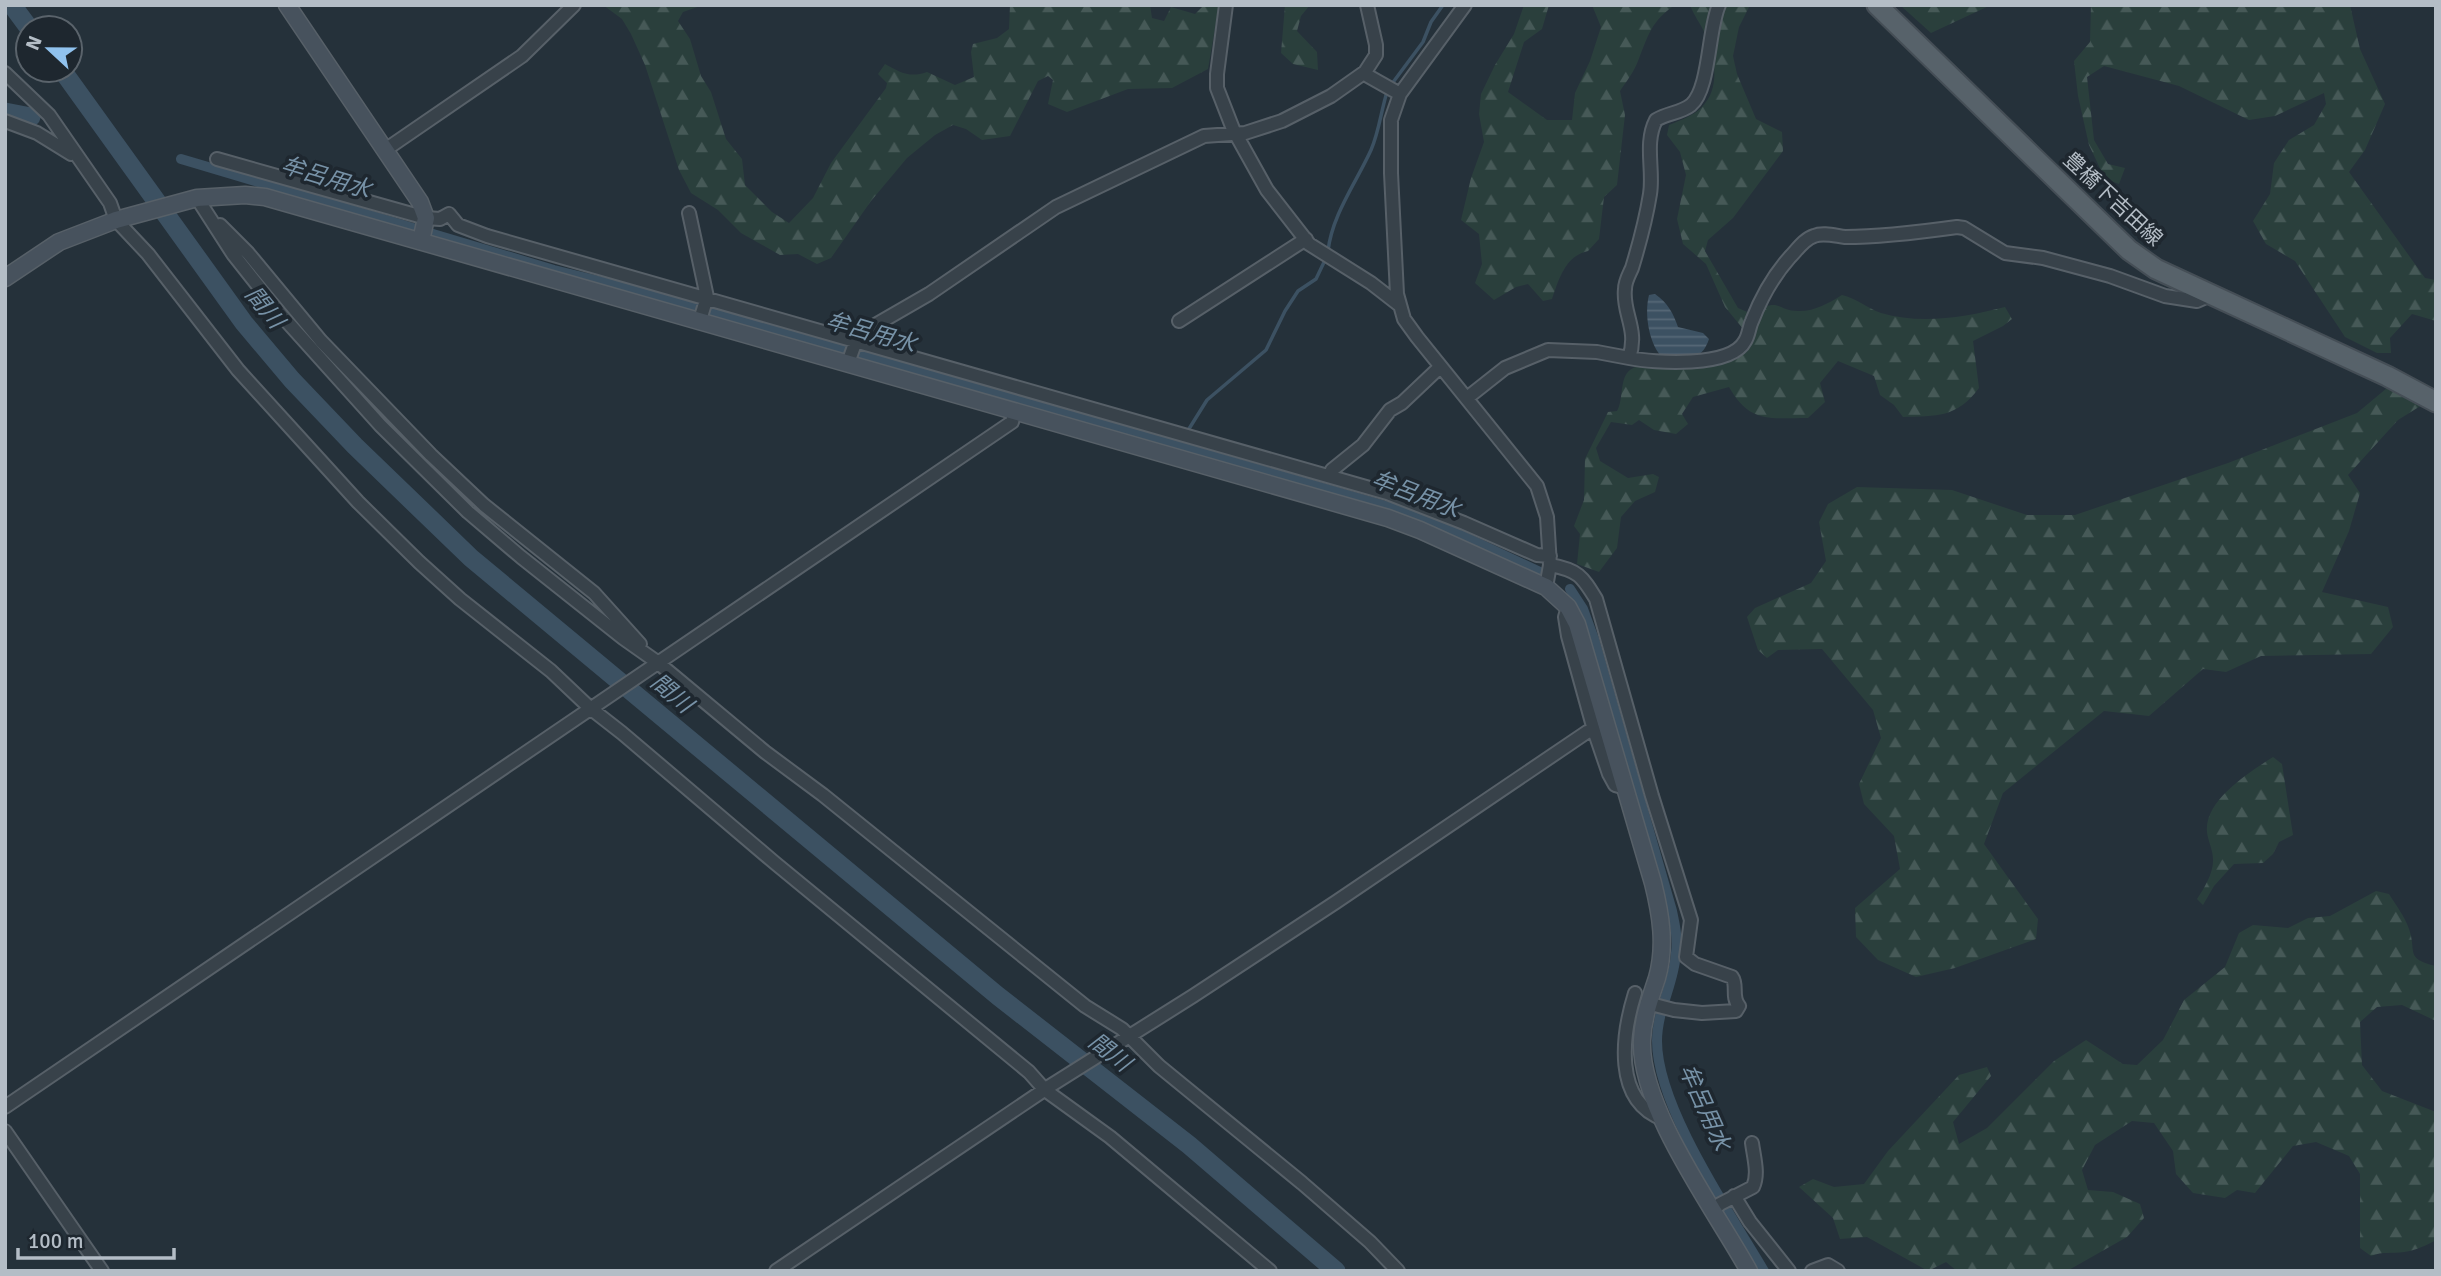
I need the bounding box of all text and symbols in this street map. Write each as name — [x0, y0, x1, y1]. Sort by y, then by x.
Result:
north arrow — [14, 14, 84, 84]
text: N — [21, 32, 48, 54]
street label: 豊橋下吉田線 — [2058, 147, 2168, 251]
water label: 牟呂用水 — [278, 150, 377, 206]
water label: 間川 — [239, 280, 292, 337]
water label: 牟呂用水 — [823, 306, 922, 360]
water label: 牟呂用水 — [1368, 464, 1467, 526]
water label: 間川 — [645, 667, 701, 721]
water label: 間川 — [1083, 1027, 1139, 1080]
water label: 牟呂用水 — [1673, 1059, 1738, 1158]
scale bar — [18, 1216, 173, 1260]
text: 100 m — [28, 1228, 83, 1254]

